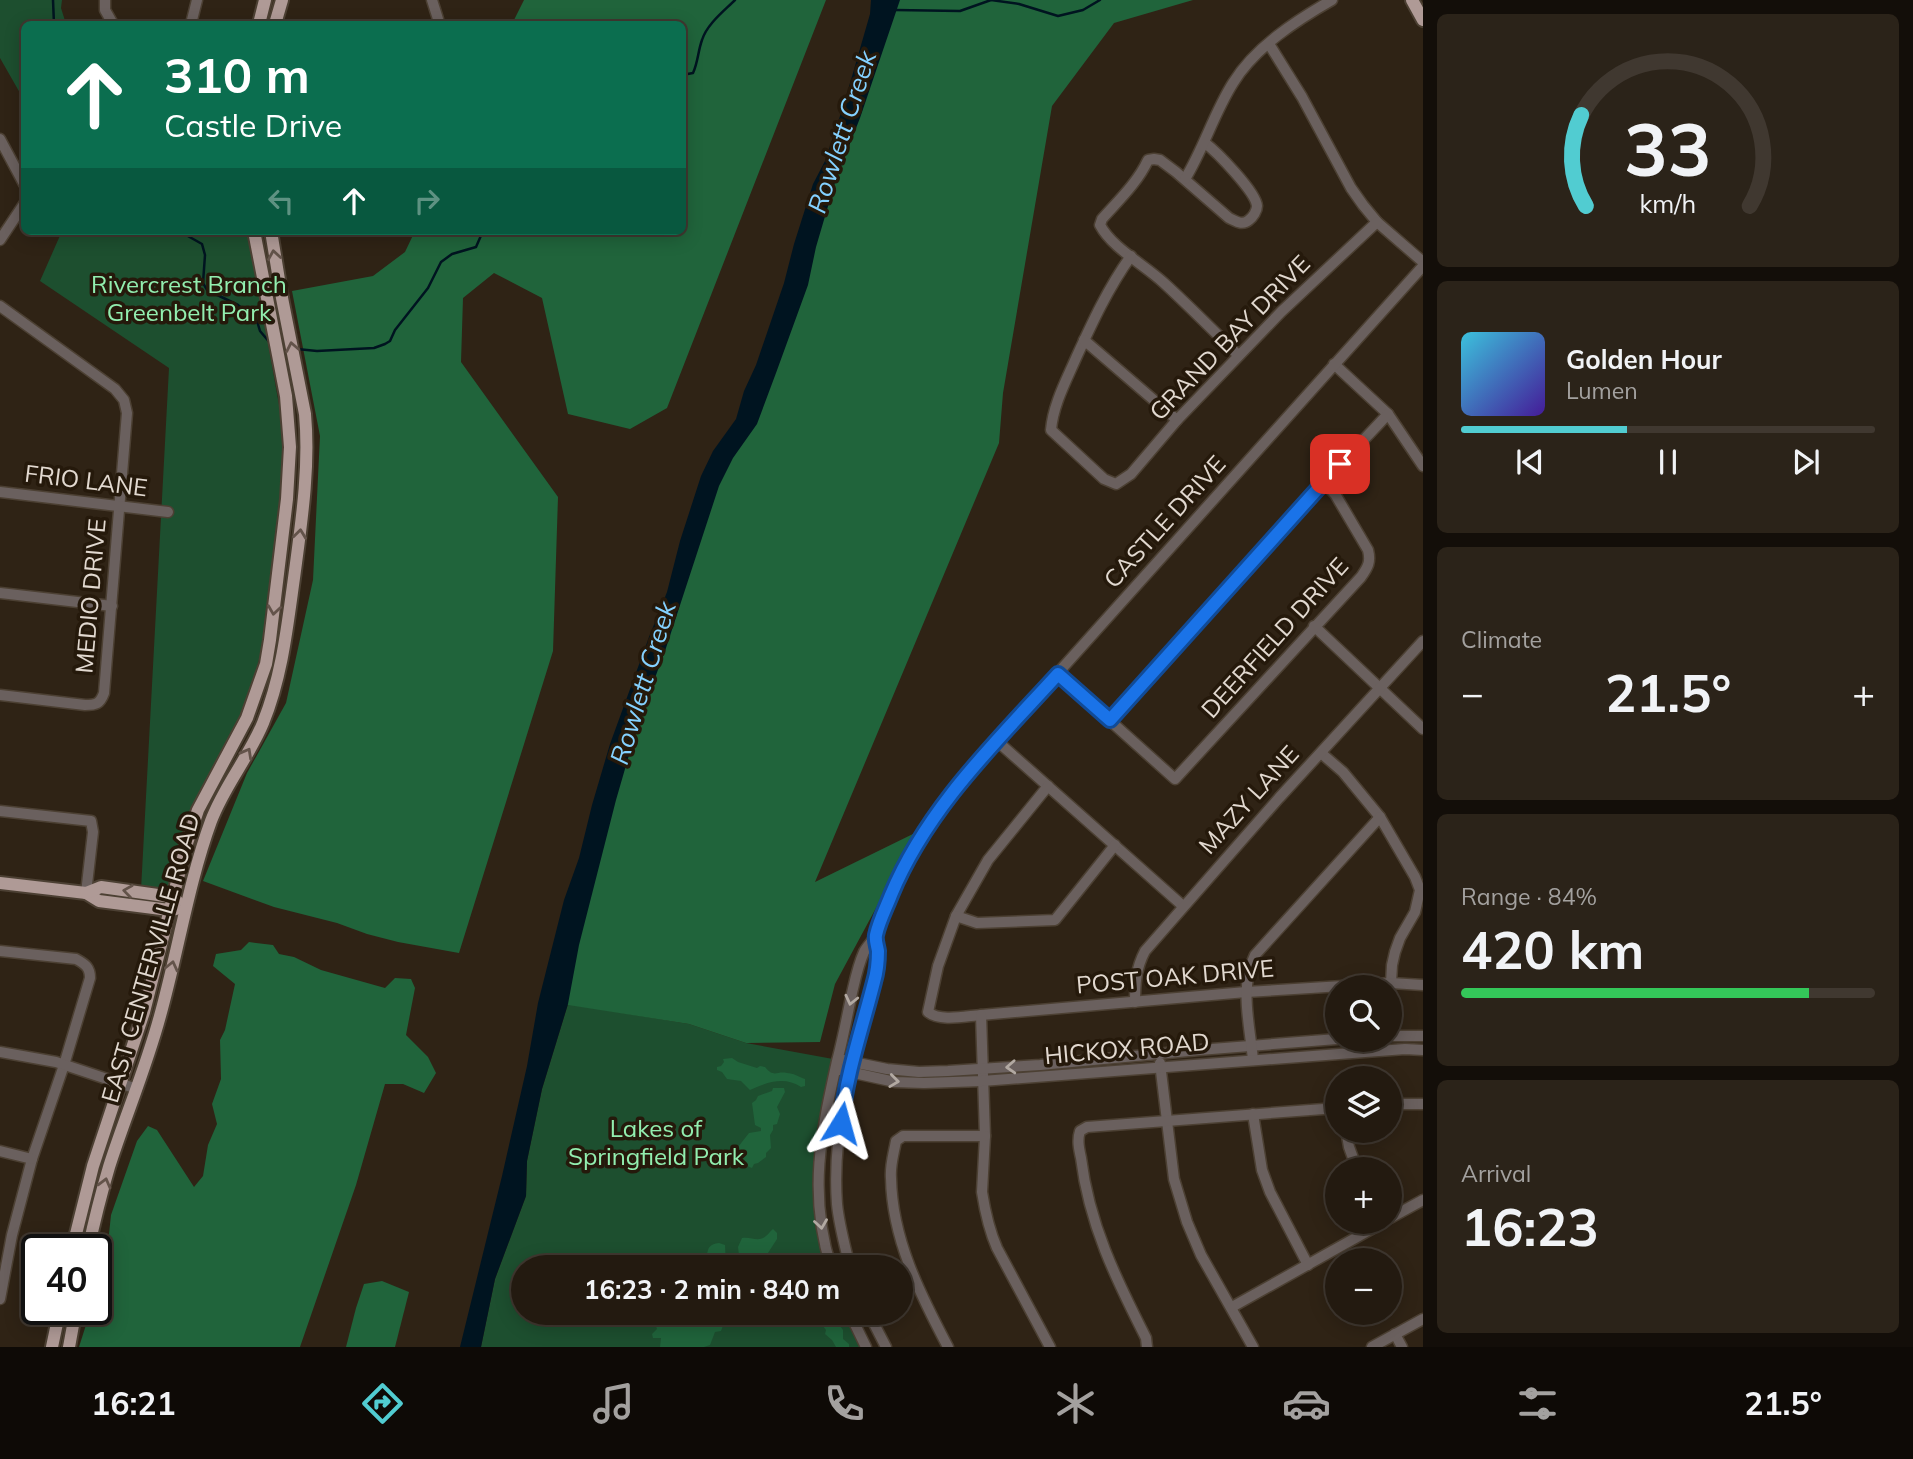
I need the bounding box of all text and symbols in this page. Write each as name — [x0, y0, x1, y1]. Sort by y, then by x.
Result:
text: 310 m — [164, 44, 310, 105]
water label: Rowlett Creek — [800, 46, 883, 217]
icon: ahead — [49, 49, 140, 140]
text: 33 — [1624, 104, 1712, 195]
text: Castle Drive — [164, 105, 342, 145]
icon: left — [262, 182, 300, 220]
icon: ahead — [335, 182, 373, 220]
icon: right — [408, 182, 446, 220]
text: km/h — [1640, 188, 1696, 219]
street label: GRAND BAY DRIVE — [1143, 248, 1316, 426]
one-way arrow — [267, 249, 282, 261]
park label: Rivercrest Branch Greenbelt Park — [91, 269, 287, 327]
one-way arrow — [285, 341, 300, 353]
text: Golden Hour — [1566, 343, 1722, 376]
text: Lumen — [1566, 376, 1638, 405]
pin — [1310, 434, 1370, 494]
icon: previous — [1511, 443, 1549, 481]
icon: pause — [1649, 443, 1687, 481]
icon: next — [1787, 443, 1825, 481]
icon: arrive — [1321, 445, 1359, 483]
street label: CASTLE DRIVE — [1097, 449, 1231, 594]
street label: FRIO LANE — [23, 458, 149, 502]
street label: MEDIO DRIVE — [68, 517, 112, 675]
one-way arrow — [292, 528, 307, 539]
street label: DEERFIELD DRIVE — [1194, 551, 1354, 724]
water label: Rowlett Creek — [602, 597, 683, 768]
one-way arrow — [266, 605, 281, 616]
text: Climate — [1461, 625, 1542, 654]
text: 21.5° — [1605, 660, 1731, 725]
text: − — [1461, 669, 1484, 717]
text: + — [1852, 669, 1875, 717]
street label: MAZY LANE — [1192, 739, 1305, 860]
one-way arrow — [239, 748, 252, 760]
street label: EAST CENTERVILLE ROAD — [94, 809, 206, 1106]
text: Range · 84% — [1461, 882, 1597, 911]
one-way arrow — [123, 884, 134, 899]
text: 420 km — [1461, 917, 1644, 982]
street label: POST OAK DRIVE — [1075, 952, 1275, 1000]
one-way arrow — [164, 960, 179, 972]
map controls — [1325, 975, 1402, 1325]
button: search — [1325, 975, 1402, 1052]
one-way arrow — [845, 994, 859, 1006]
street label: HICKOX ROAD — [1043, 1026, 1211, 1070]
one-way arrow — [1005, 1059, 1016, 1074]
button: layers — [1325, 1066, 1402, 1143]
one-way arrow — [889, 1073, 900, 1088]
position arrow — [804, 1086, 878, 1160]
park label: Lakes of Springfield Park — [568, 1113, 745, 1171]
button: + — [1325, 1157, 1402, 1234]
text: Arrival — [1461, 1159, 1531, 1188]
one-way arrow — [97, 1178, 111, 1190]
text: 16:23 — [1461, 1194, 1599, 1259]
one-way arrow — [814, 1218, 829, 1229]
speed limit sign: 40 — [21, 1234, 112, 1325]
button: − — [1325, 1248, 1402, 1325]
text: 16:23 · 2 min · 840 m — [584, 1273, 840, 1306]
icon: directions — [358, 1379, 407, 1428]
icon: music — [589, 1379, 638, 1428]
icon: phone — [820, 1379, 869, 1428]
icon: climate — [1051, 1379, 1100, 1428]
icon: car — [1282, 1379, 1331, 1428]
icon: filters — [1513, 1379, 1562, 1428]
text: 16:21 — [91, 1383, 176, 1423]
text: 21.5° — [1744, 1383, 1822, 1423]

